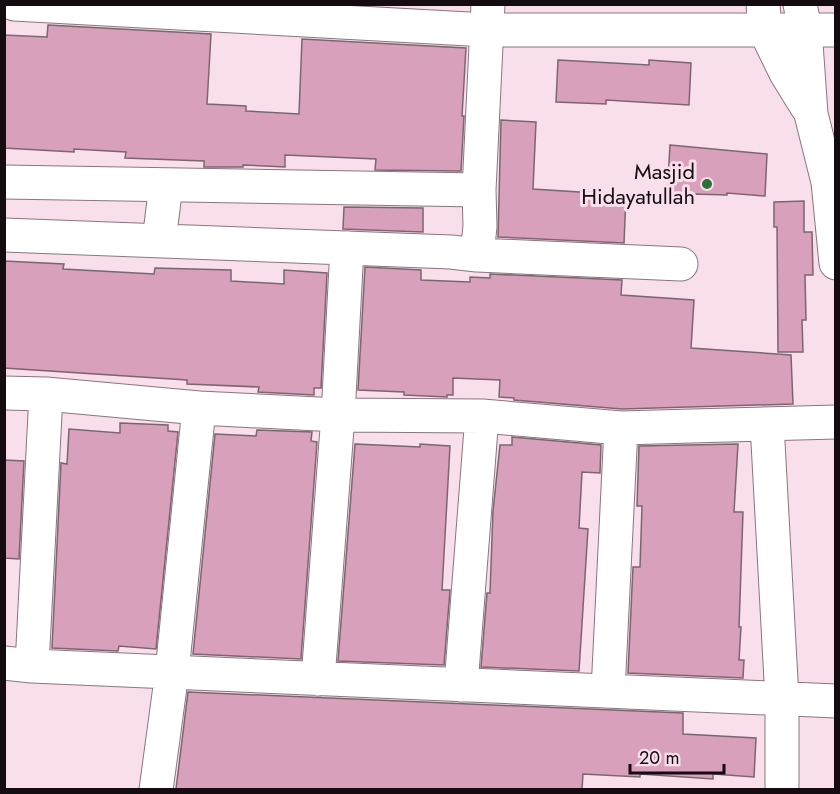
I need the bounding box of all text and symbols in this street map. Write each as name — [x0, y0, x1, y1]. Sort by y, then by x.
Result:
place label: Masjid Hidayatullah — [581, 155, 695, 212]
marker: Masjid Hidayatullah — [700, 177, 714, 191]
scale bar — [630, 737, 724, 775]
text: 20 m — [639, 745, 679, 771]

